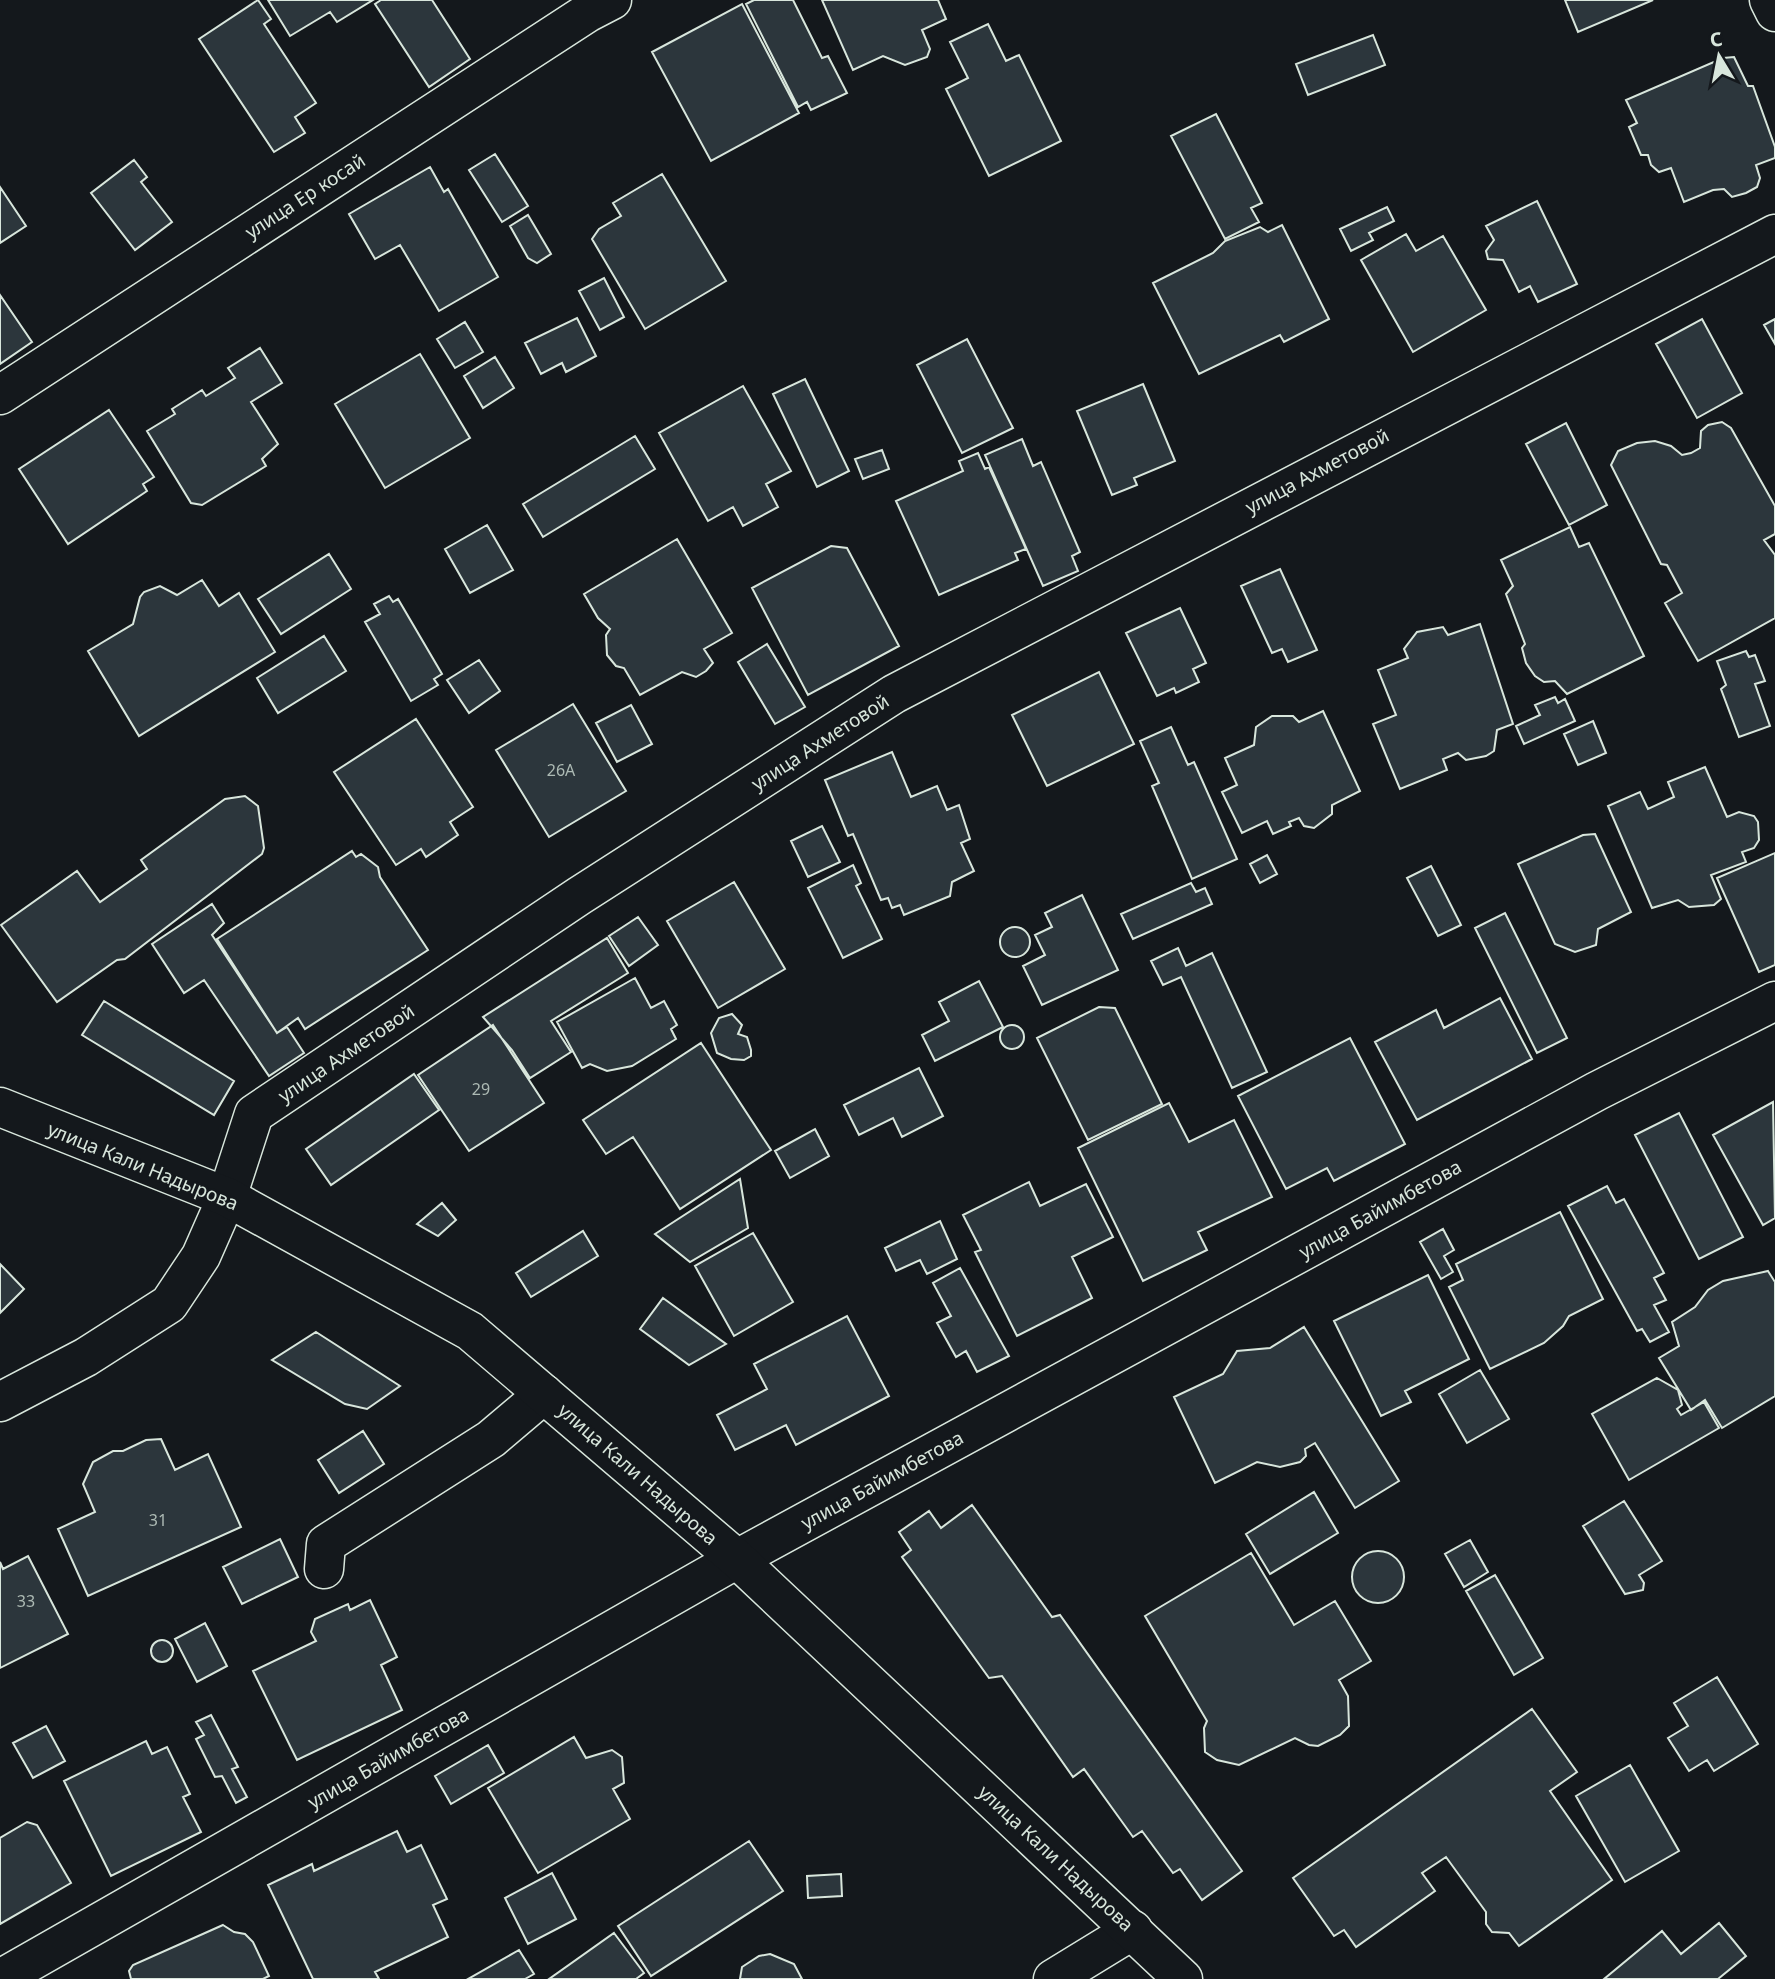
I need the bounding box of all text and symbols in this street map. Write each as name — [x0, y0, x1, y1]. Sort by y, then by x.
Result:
north arrow — [1684, 21, 1754, 91]
text: С — [1708, 25, 1724, 53]
street label: улица Ер косай — [240, 147, 370, 245]
street label: улица Ахметовой — [1241, 422, 1393, 520]
street label: улица Ахметовой — [746, 688, 894, 796]
house number: 26А — [547, 759, 576, 781]
street label: улица Ахметовой — [273, 998, 419, 1108]
house number: 29 — [472, 1078, 490, 1100]
street label: улица Кали Надырова — [44, 1116, 242, 1216]
street label: улица Байимбетова — [1294, 1153, 1466, 1265]
street label: улица Кали Надырова — [553, 1397, 723, 1551]
street label: улица Байимбетова — [796, 1424, 968, 1536]
house number: 31 — [149, 1509, 167, 1531]
house number: 33 — [17, 1590, 35, 1612]
street label: улица Байимбетова — [303, 1701, 473, 1815]
street label: улица Кали Надырова — [973, 1779, 1139, 1937]

